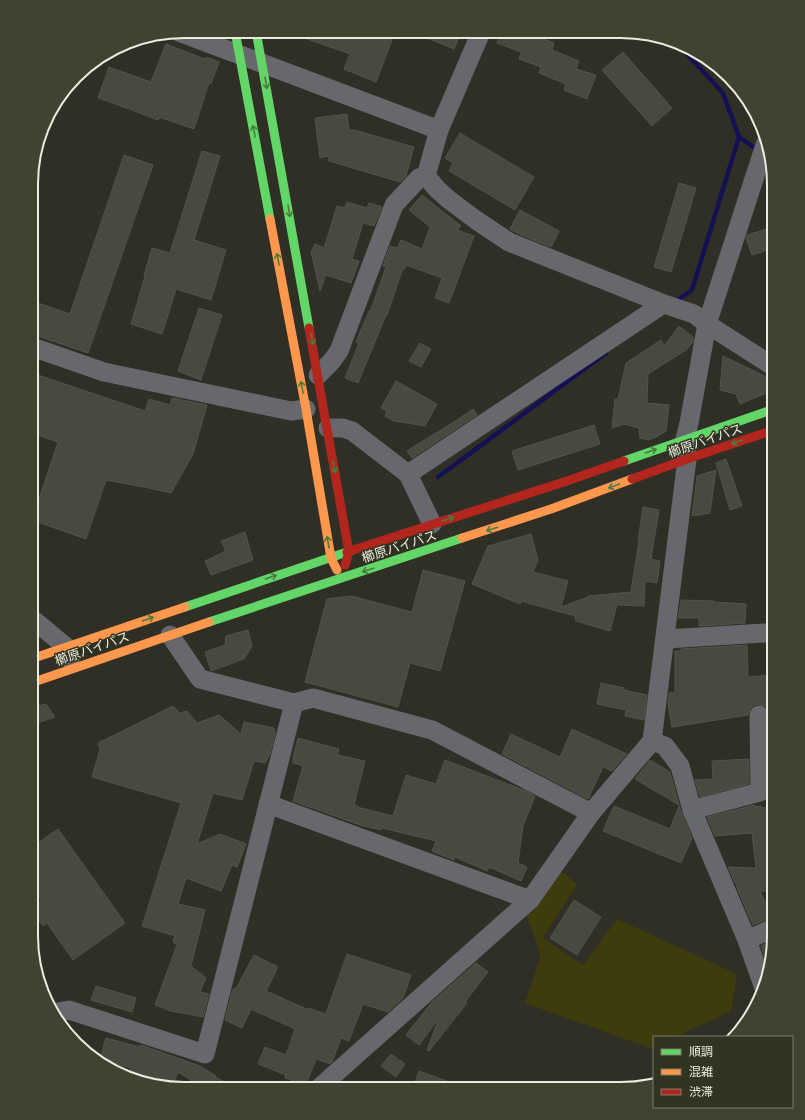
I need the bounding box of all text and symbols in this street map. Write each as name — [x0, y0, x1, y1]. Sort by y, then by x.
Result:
one-way arrow — [262, 76, 270, 89]
one-way arrow — [250, 125, 258, 138]
one-way arrow — [285, 204, 293, 217]
one-way arrow — [274, 253, 282, 266]
one-way arrow — [308, 332, 316, 345]
one-way arrow — [298, 381, 306, 394]
street label: 櫛原バイパス — [666, 420, 744, 460]
one-way arrow — [731, 439, 743, 447]
one-way arrow — [644, 447, 657, 454]
one-way arrow — [331, 460, 339, 473]
one-way arrow — [609, 482, 621, 490]
one-way arrow — [441, 515, 454, 522]
street label: 櫛原バイパス — [360, 526, 438, 566]
one-way arrow — [485, 526, 498, 533]
one-way arrow — [324, 536, 332, 549]
one-way arrow — [362, 567, 375, 574]
one-way arrow — [265, 573, 277, 581]
one-way arrow — [141, 615, 154, 622]
street label: 櫛原バイパス — [53, 628, 131, 668]
legend — [653, 1036, 793, 1108]
text: 順調 — [689, 1044, 713, 1059]
text: 混雑 — [689, 1064, 713, 1079]
text: 渋滞 — [689, 1084, 713, 1099]

